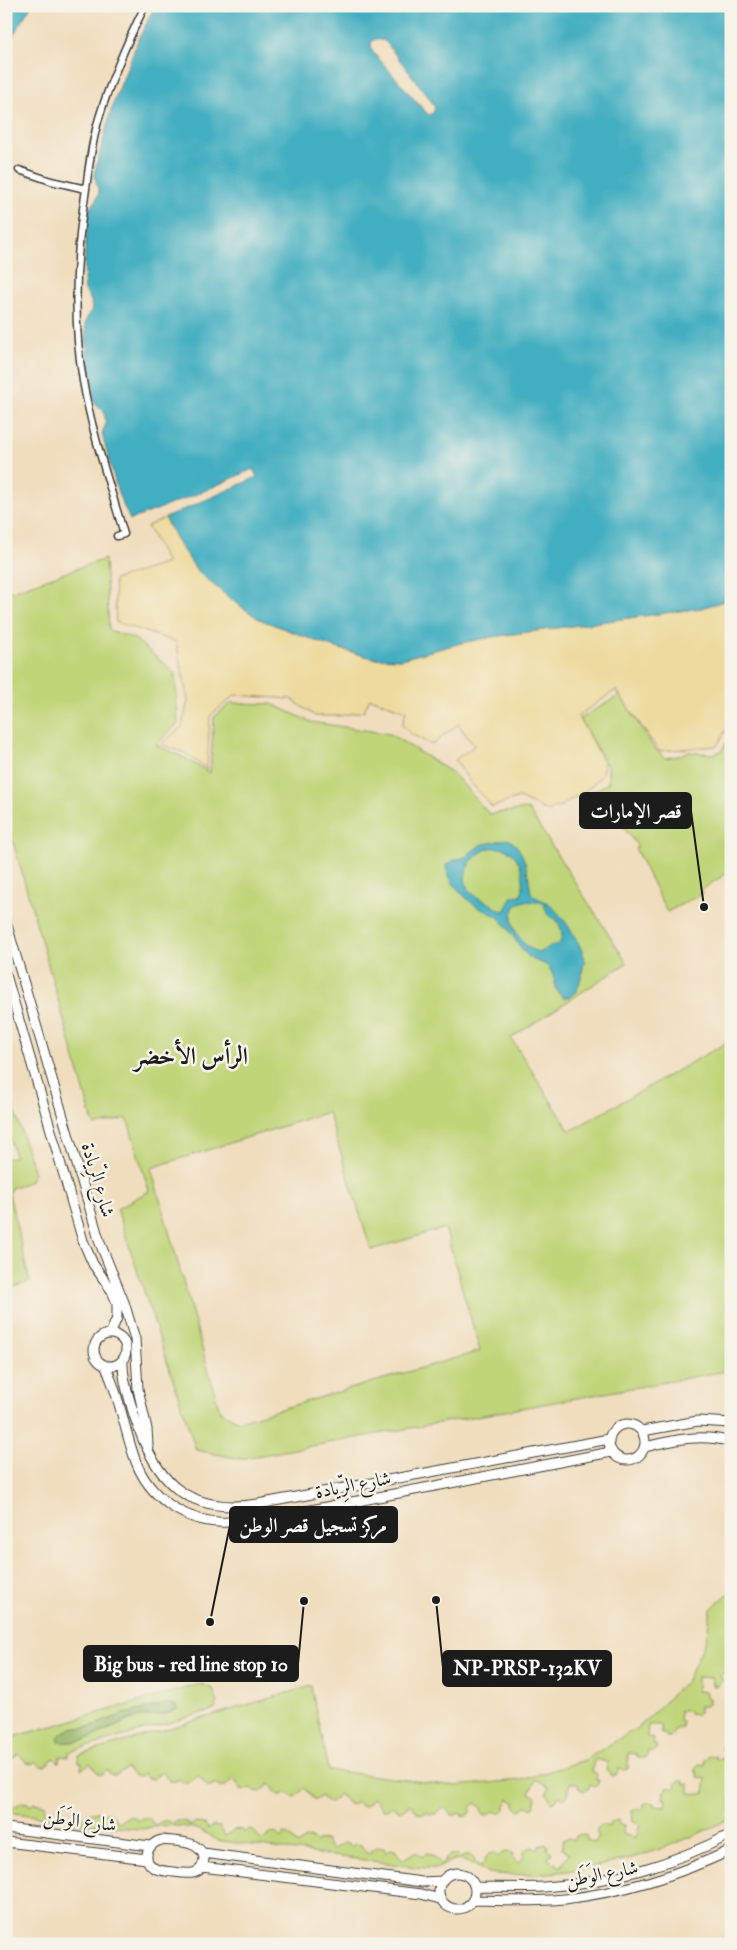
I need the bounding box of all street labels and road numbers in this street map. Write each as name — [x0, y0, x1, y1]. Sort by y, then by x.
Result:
street label: شارع الرِّيادة — [72, 1140, 121, 1221]
street label: شارع الرِّيادة — [313, 1465, 394, 1508]
street label: شارع الوَطَن — [42, 1803, 118, 1840]
street label: شارع الوَطَن — [563, 1853, 641, 1896]

